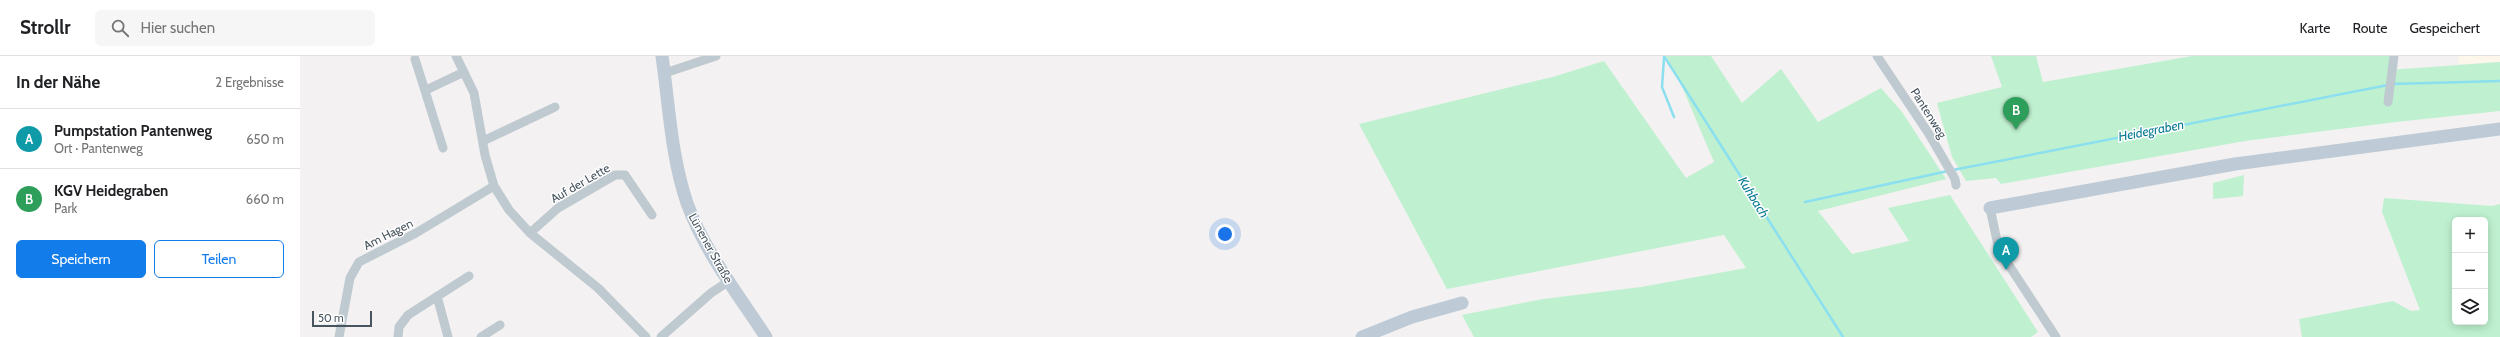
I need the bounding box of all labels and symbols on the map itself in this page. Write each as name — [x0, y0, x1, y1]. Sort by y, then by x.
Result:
street label: Pantenweg — [1908, 85, 1951, 142]
pin: B — [2003, 97, 2029, 130]
water label: Heidegraben — [2117, 116, 2185, 144]
street label: Auf der Lette — [548, 160, 612, 206]
water label: Kuhbach — [1735, 173, 1773, 221]
street label: Lünener Straße — [686, 210, 736, 286]
street label: Am Hagen — [361, 215, 416, 253]
your location — [1215, 224, 1235, 244]
pin: A — [1993, 237, 2019, 270]
scale bar — [312, 309, 372, 328]

